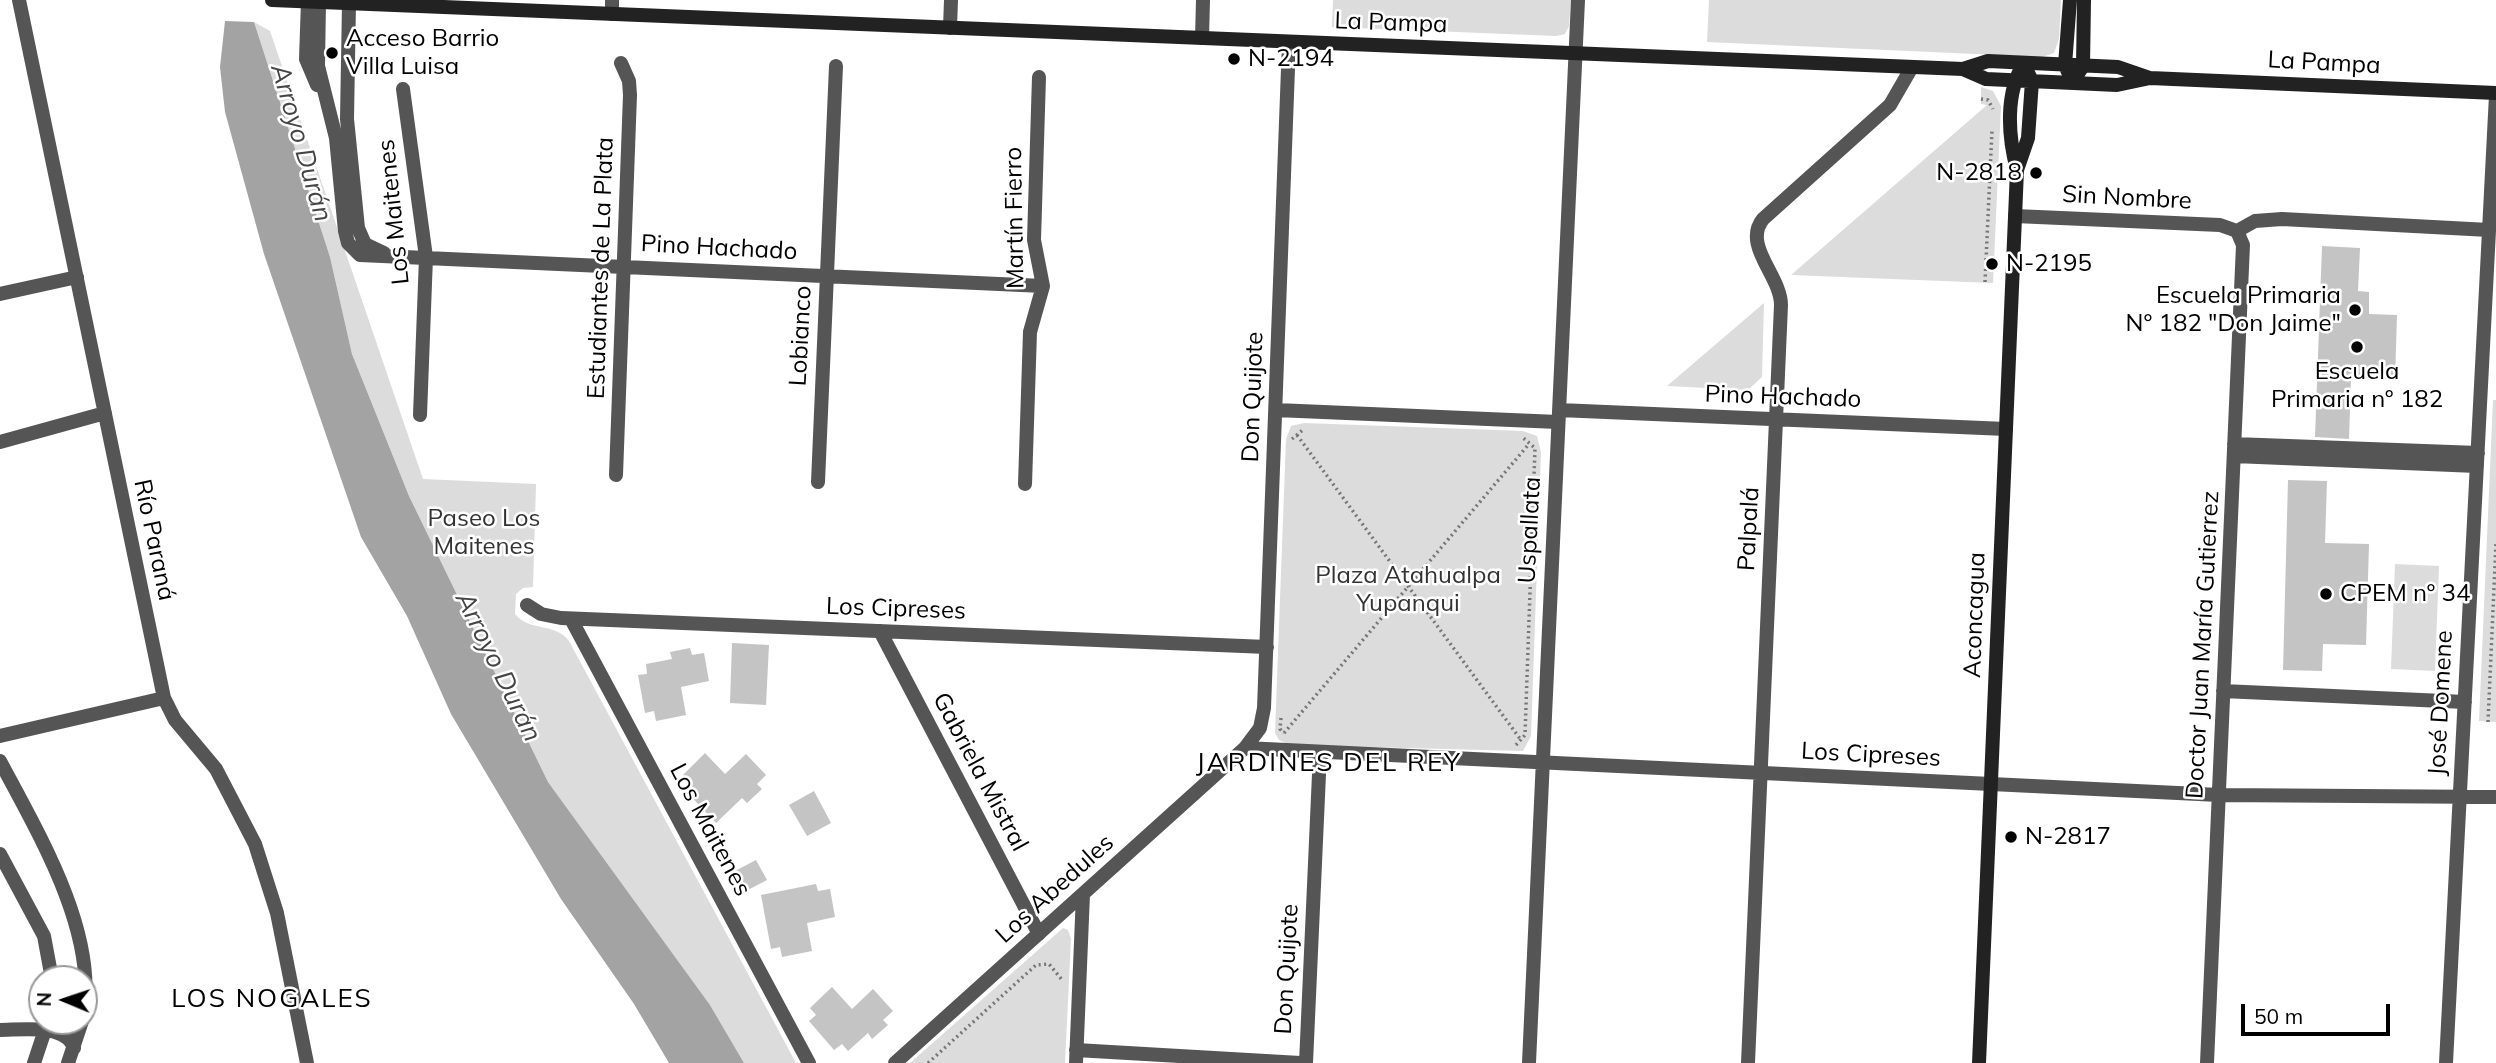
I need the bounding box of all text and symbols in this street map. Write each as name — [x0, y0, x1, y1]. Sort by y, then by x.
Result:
street label: La Pampa — [1334, 7, 1448, 39]
place label: Acceso Barrio Villa Luisa — [346, 25, 499, 81]
marker: Acceso Barrio Villa Luisa — [324, 45, 340, 61]
place label: N-2194 — [1248, 45, 1334, 73]
street label: La Pampa — [2267, 46, 2381, 80]
marker: N-2194 — [1226, 51, 1242, 67]
water label: Arroyo Durán — [264, 61, 338, 225]
street label: Estudiantes de La Plata — [582, 137, 620, 399]
street label: Los Maitenes — [372, 138, 416, 286]
street label: Martín Fierro — [999, 147, 1031, 289]
place label: N-2818 — [1936, 159, 2022, 187]
marker: N-2818 — [2028, 165, 2044, 181]
street label: Sin Nombre — [2061, 180, 2193, 216]
street label: Pino Hachado — [640, 230, 798, 266]
place label: N-2195 — [2006, 250, 2092, 278]
marker: N-2195 — [1984, 256, 2000, 272]
place label: Escuela Primaria N° 182 "Don Jaime" — [2126, 282, 2341, 338]
street label: Lobianco — [784, 285, 818, 387]
marker: Escuela Primaria N° 182 "Don Jaime" — [2347, 302, 2363, 318]
street label: Don Quijote — [1236, 331, 1270, 463]
marker: Escuela Primaria n° 182 — [2349, 339, 2365, 355]
place label: Escuela Primaria n° 182 — [2271, 358, 2443, 414]
street label: Pino Hachado — [1704, 380, 1862, 414]
street label: Uspallata — [1513, 476, 1547, 584]
street label: Río Paraná — [127, 477, 181, 603]
street label: Palpalá — [1732, 486, 1766, 572]
street label: Doctor Juan María Gutierrez — [2181, 490, 2225, 800]
park label: Paseo Los Maitenes — [428, 505, 540, 561]
street label: Aconcagua — [1958, 552, 1992, 678]
park label: Plaza Atahualpa Yupanqui — [1315, 562, 1501, 618]
place label: CPEM n° 34 — [2340, 580, 2470, 608]
marker: CPEM n° 34 — [2318, 586, 2334, 602]
water label: Arroyo Durán — [448, 587, 548, 747]
street label: Los Cipreses — [826, 592, 966, 626]
street label: José Domene — [2423, 629, 2459, 777]
street label: Gabriela Mistral — [926, 688, 1034, 856]
street label: Los Cipreses — [1800, 737, 1942, 773]
district label: JARDINES DEL REY — [1198, 747, 1460, 779]
street label: Los Maitenes — [663, 759, 757, 901]
place label: N-2817 — [2025, 823, 2111, 851]
street label: Los Abedules — [990, 828, 1120, 950]
marker: N-2817 — [2003, 829, 2019, 845]
street label: Don Quijote — [1269, 903, 1305, 1035]
north arrow — [28, 965, 98, 1035]
district label: LOS NOGALES — [173, 983, 371, 1015]
scale bar — [2244, 990, 2393, 1034]
text: N — [32, 992, 56, 1007]
text: 50 m — [2254, 1003, 2303, 1029]

